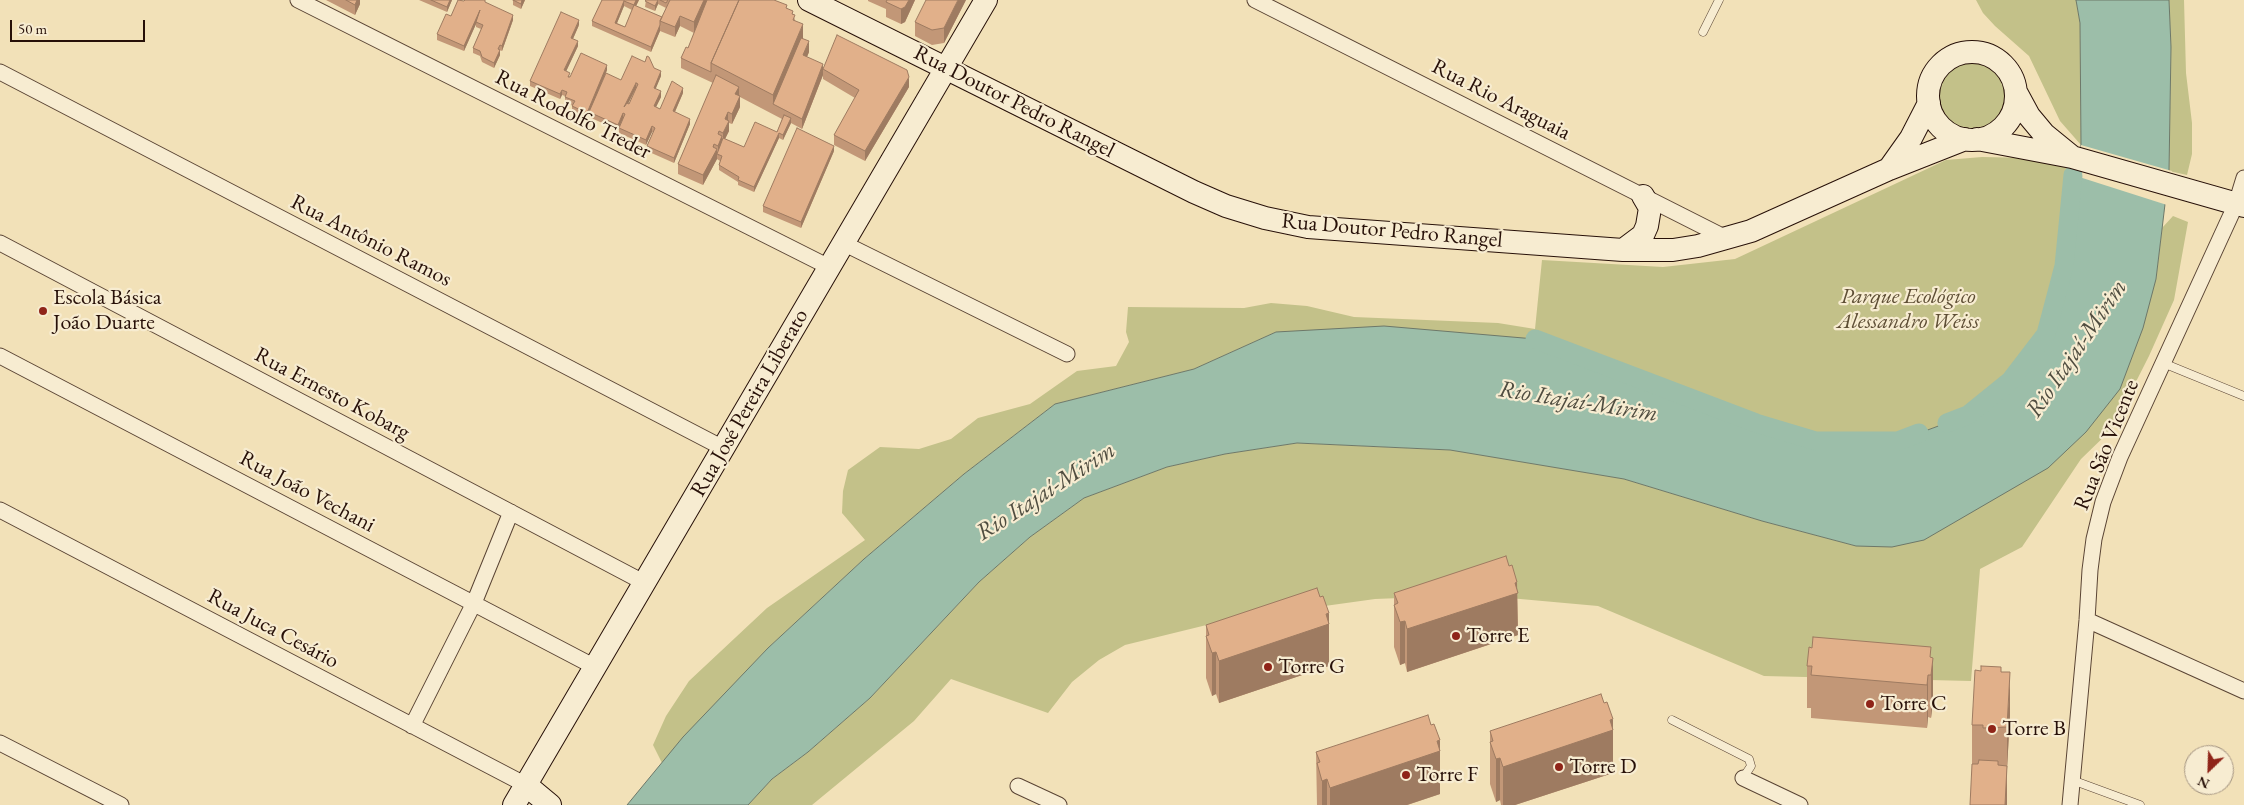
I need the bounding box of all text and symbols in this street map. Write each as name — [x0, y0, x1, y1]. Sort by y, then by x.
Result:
scale bar — [12, 10, 148, 42]
text: 50 m — [18, 19, 47, 38]
street label: Rua Doutor Pedro Rangel — [909, 40, 1119, 164]
street label: Rua Rio Araguaia — [1427, 54, 1575, 146]
street label: Rua Rodolfo Treder — [491, 64, 655, 166]
street label: Rua Antônio Ramos — [286, 189, 456, 293]
street label: Rua Doutor Pedro Rangel — [1280, 208, 1504, 254]
water label: Rio Itajaí-Mirim — [2020, 275, 2134, 423]
park label: Parque Ecológico Alessandro Weiss — [1837, 284, 1979, 336]
place label: Escola Básica João Duarte — [53, 285, 162, 336]
street label: Rua José Pereira Liberato — [685, 304, 815, 502]
marker: Escola Básica João Duarte — [37, 305, 49, 317]
street label: Rua Ernesto Kobarg — [250, 342, 414, 446]
water label: Rio Itajaí-Mirim — [1497, 375, 1659, 429]
street label: Rua São Vicente — [2069, 376, 2145, 514]
water label: Rio Itajaí-Mirim — [971, 436, 1121, 548]
street label: Rua João Vechani — [235, 445, 379, 539]
street label: Rua Juca Cesário — [203, 583, 343, 675]
place label: Torre E — [1466, 623, 1529, 649]
marker: Torre E — [1450, 630, 1462, 642]
place label: Torre G — [1278, 654, 1345, 680]
marker: Torre G — [1262, 661, 1274, 673]
place label: Torre C — [1880, 691, 1947, 717]
marker: Torre C — [1864, 698, 1876, 710]
place label: Torre B — [2002, 716, 2066, 742]
marker: Torre B — [1986, 723, 1998, 735]
north arrow — [2184, 745, 2234, 795]
place label: Torre D — [1569, 754, 1637, 780]
marker: Torre D — [1553, 761, 1565, 773]
place label: Torre F — [1416, 762, 1478, 788]
marker: Torre F — [1400, 769, 1412, 781]
text: N — [2194, 772, 2212, 793]

